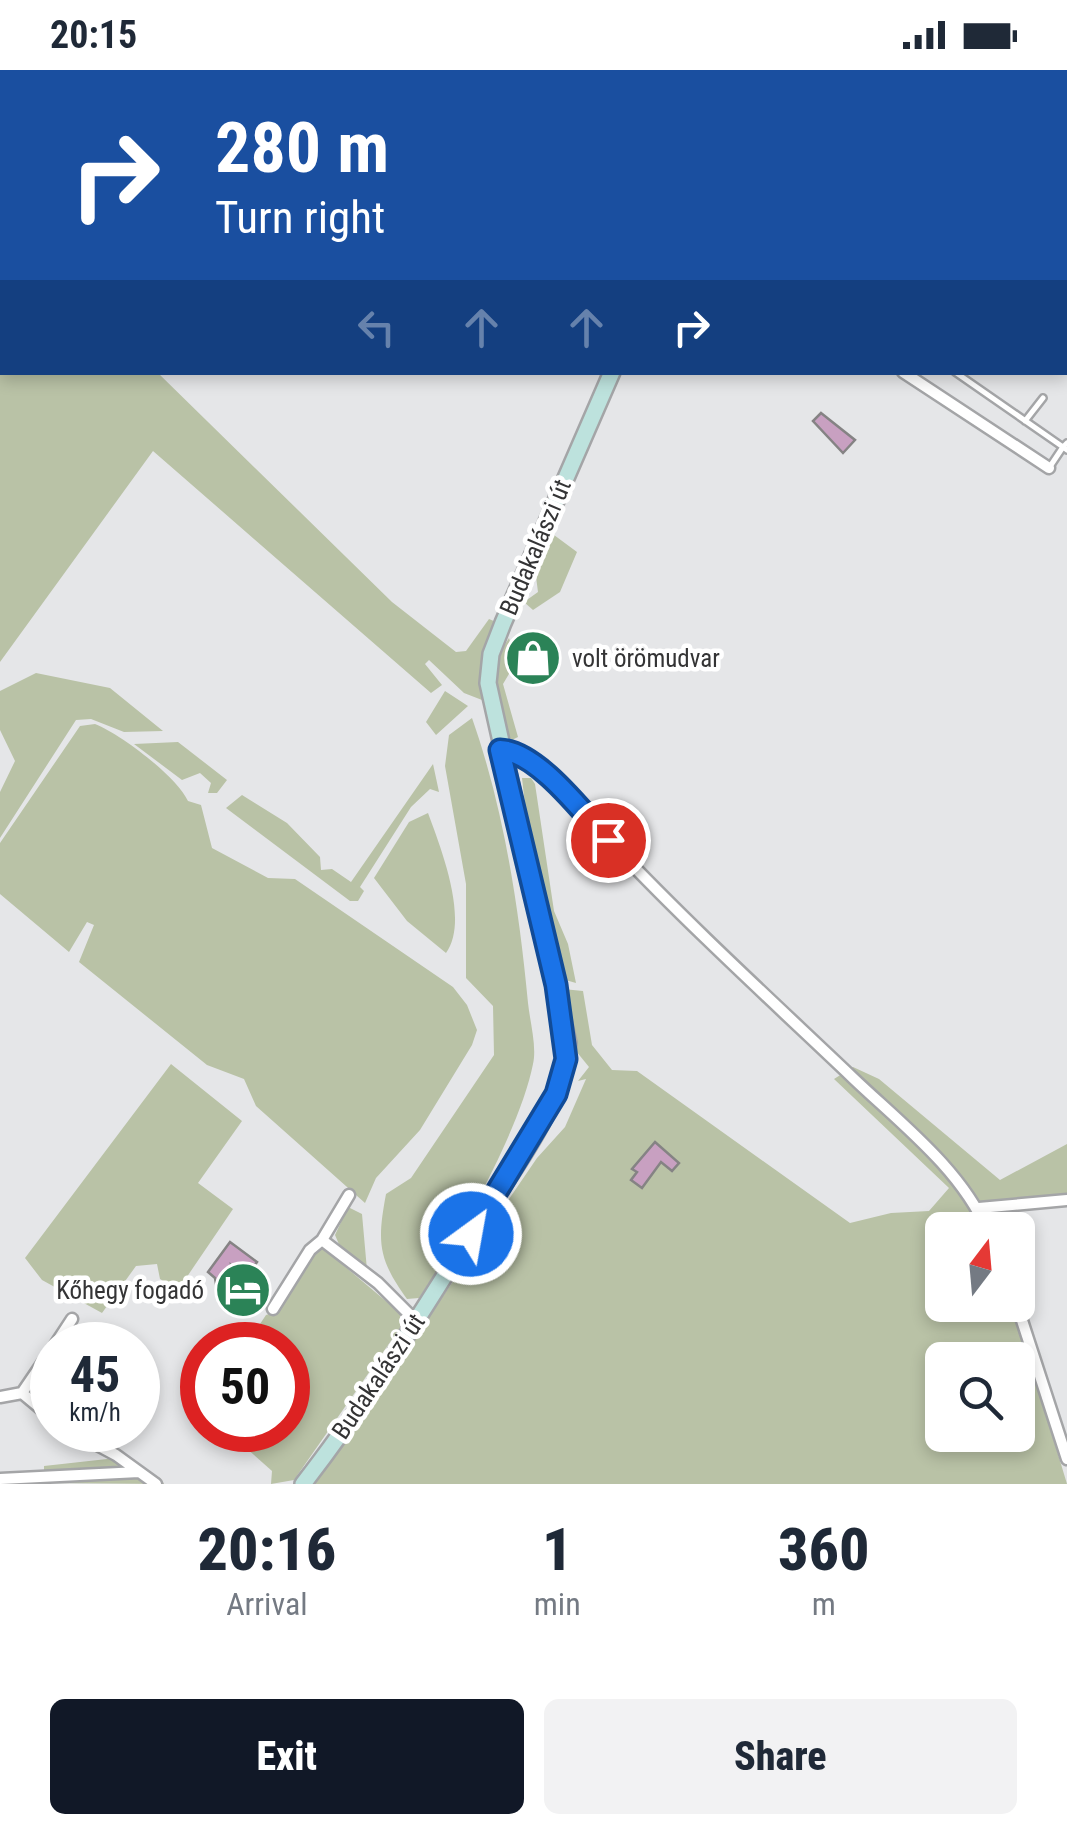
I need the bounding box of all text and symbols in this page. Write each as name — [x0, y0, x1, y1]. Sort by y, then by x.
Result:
text: 20:15 — [50, 13, 137, 57]
text: 280 m — [215, 107, 389, 189]
icon: right — [50, 110, 180, 240]
text: Turn right — [215, 191, 385, 244]
icon: left — [349, 300, 404, 355]
icon: ahead — [454, 300, 509, 355]
icon: ahead — [559, 300, 614, 355]
icon: right — [664, 300, 719, 355]
street label: Budakalászi út — [494, 475, 577, 619]
shop icon: volt örömudvar — [503, 628, 563, 688]
place label: volt örömudvar — [572, 644, 720, 673]
pin — [566, 798, 651, 883]
icon: arrive — [581, 813, 636, 868]
position arrow — [419, 1182, 523, 1286]
north arrow — [925, 1212, 1035, 1322]
map controls — [925, 1212, 1035, 1452]
hotel icon: Kőhegy fogadó — [213, 1260, 273, 1320]
place label: Kőhegy fogadó — [56, 1276, 204, 1305]
street label: Budakalászi út — [326, 1308, 431, 1444]
speed limit sign: 50 — [180, 1322, 310, 1452]
button: search — [925, 1342, 1035, 1452]
text: 45 — [70, 1346, 120, 1404]
text: km/h — [69, 1398, 121, 1427]
text: 20:16 — [197, 1514, 336, 1585]
text: 1 — [542, 1514, 572, 1585]
text: 360 — [778, 1514, 870, 1585]
text: Arrival — [226, 1585, 308, 1623]
text: min — [534, 1585, 581, 1623]
text: m — [812, 1585, 836, 1623]
button: Exit — [50, 1699, 524, 1814]
button: Share — [544, 1699, 1017, 1814]

